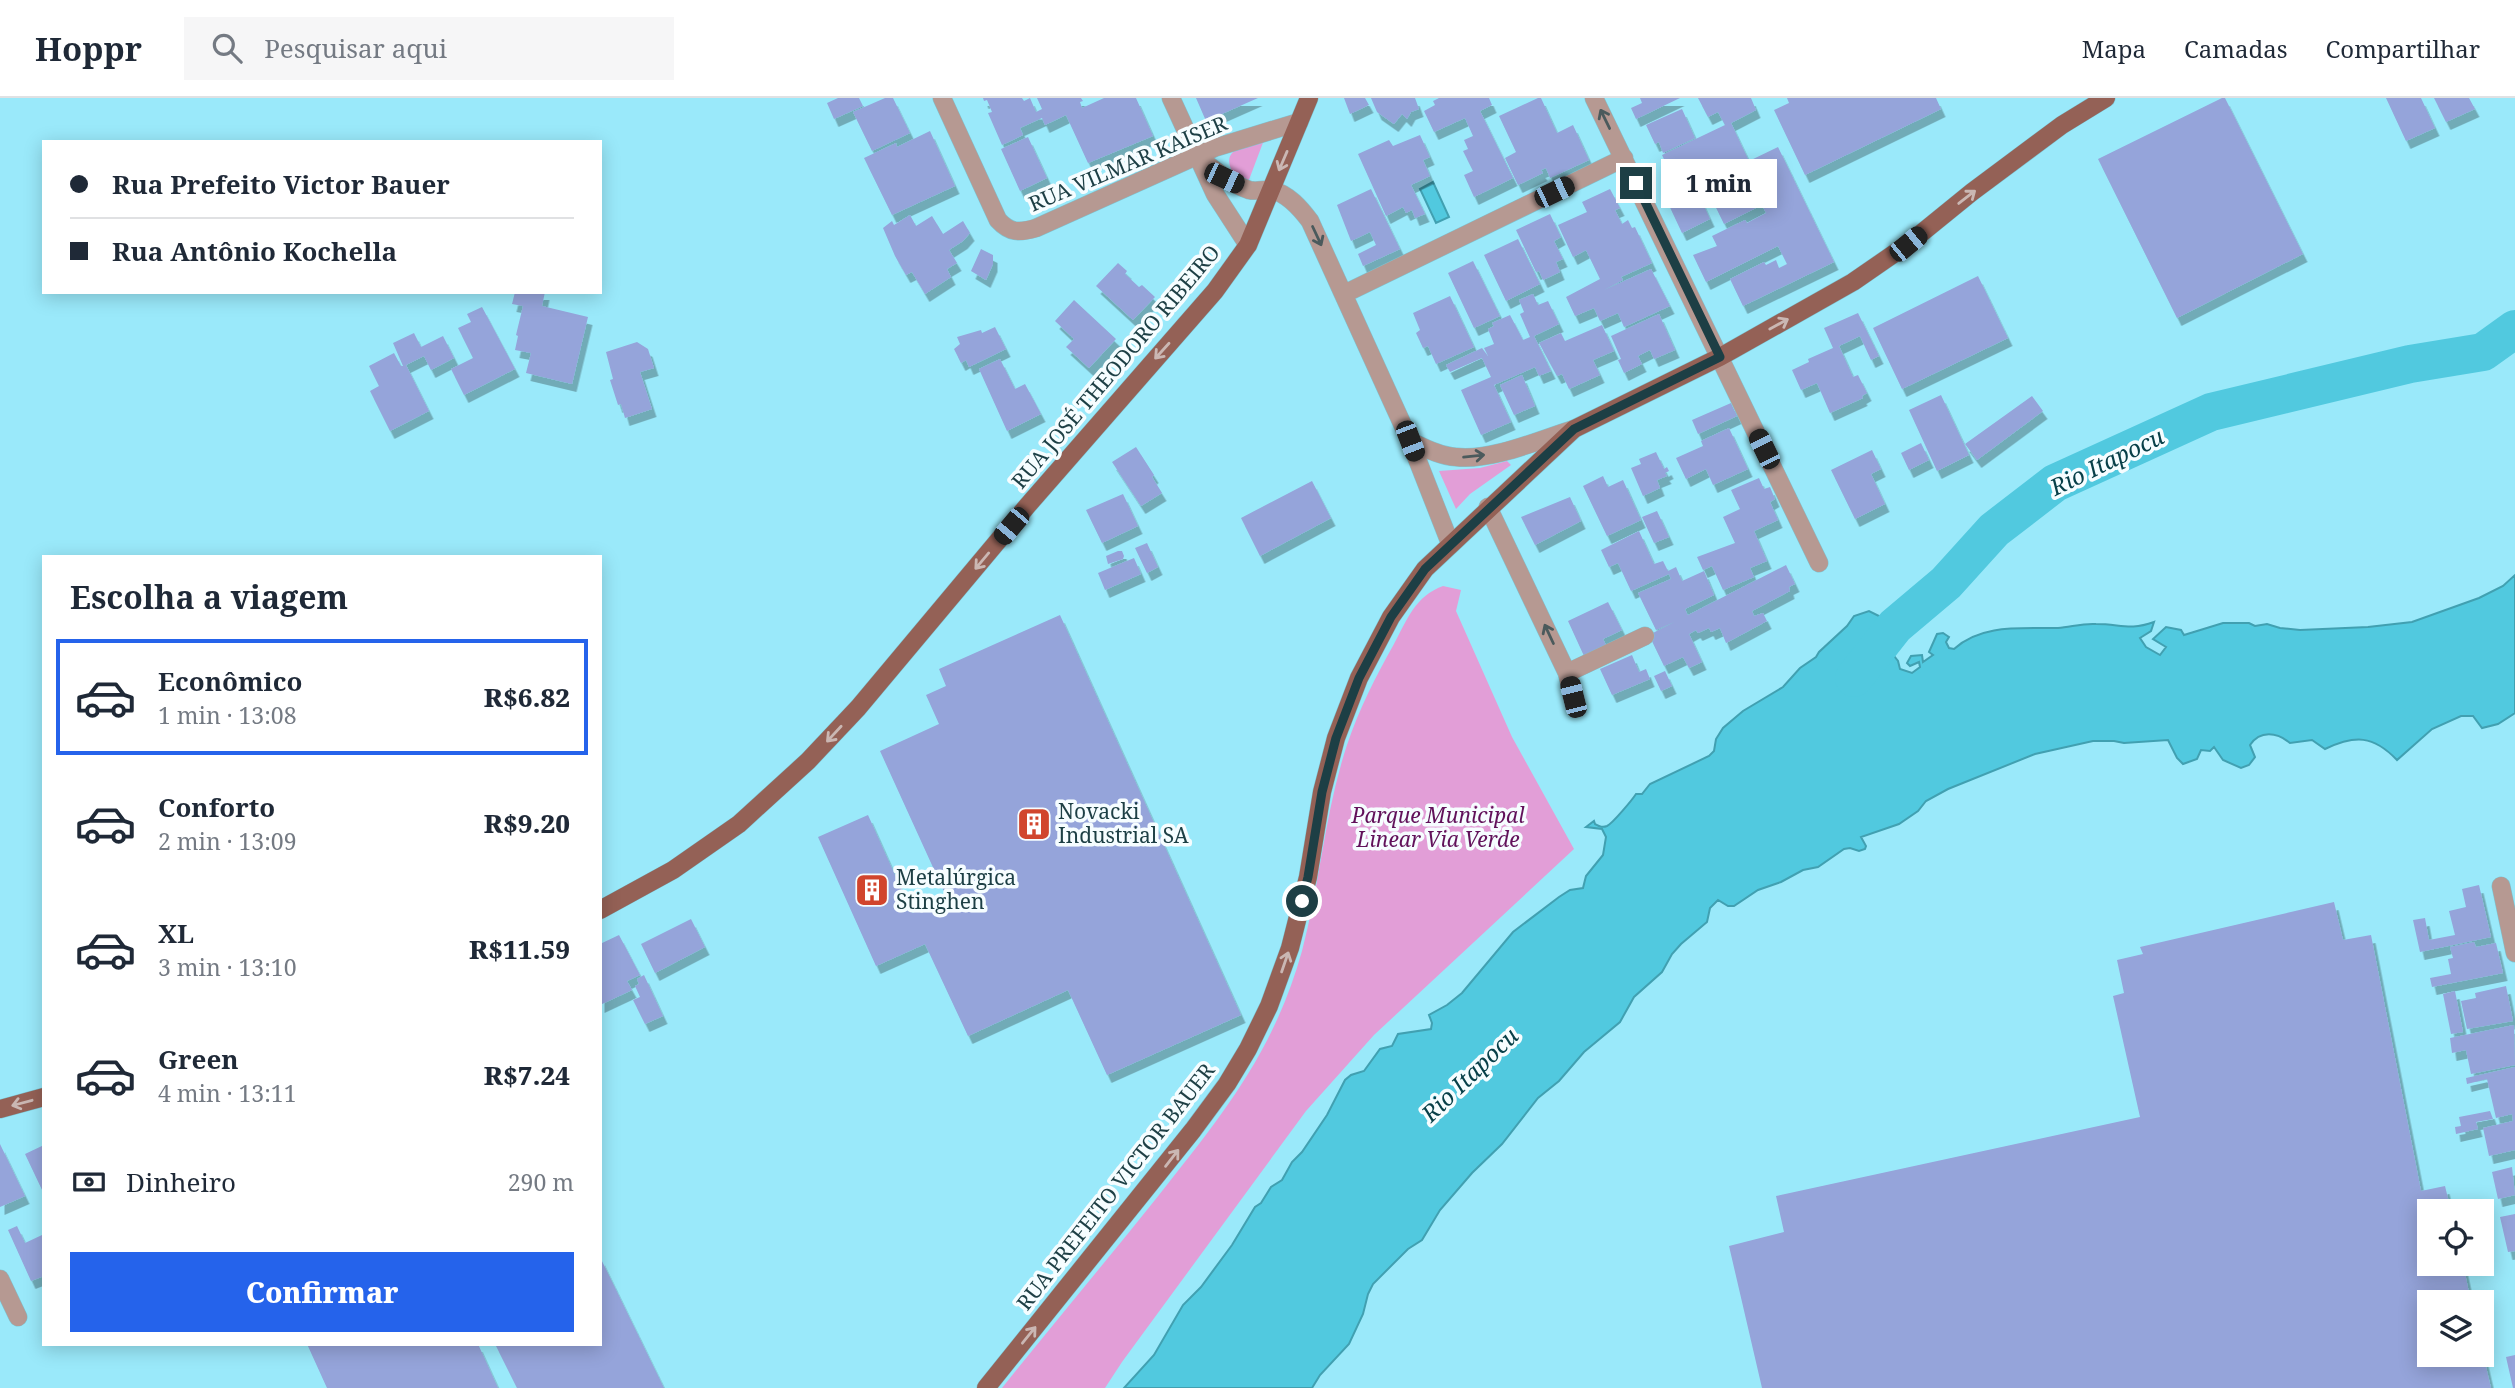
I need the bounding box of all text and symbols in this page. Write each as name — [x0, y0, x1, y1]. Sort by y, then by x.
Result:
search box — [184, 17, 674, 80]
text: Hoppr — [35, 26, 142, 71]
icon: search — [208, 29, 246, 67]
text: Pesquisar aqui — [264, 30, 447, 66]
text: Mapa — [2082, 32, 2146, 65]
text: Camadas — [2184, 32, 2288, 65]
text: Compartilhar — [2326, 32, 2480, 65]
street label: RUA VILMAR KAISER — [1024, 109, 1231, 218]
one-way arrow — [1597, 109, 1611, 130]
one-way arrow — [1275, 150, 1288, 171]
callout: 1 min — [1660, 158, 1776, 208]
car — [1201, 160, 1248, 196]
text: Rua Prefeito Victor Bauer — [112, 166, 450, 202]
route end — [1620, 167, 1652, 199]
text: 1 min — [1686, 167, 1752, 199]
car — [1531, 173, 1578, 211]
one-way arrow — [1957, 189, 1976, 204]
car — [1886, 223, 1931, 265]
one-way arrow — [1311, 225, 1324, 246]
text: Rua Antônio Kochella — [112, 233, 397, 269]
street label: RUA JOSÉ THEODORO RIBEIRO — [1005, 239, 1226, 494]
one-way arrow — [1769, 317, 1789, 331]
one-way arrow — [1153, 342, 1170, 359]
car — [1393, 418, 1428, 464]
water label: Rio Itapocu — [2043, 420, 2169, 503]
car — [1746, 426, 1783, 472]
one-way arrow — [1462, 450, 1485, 463]
car — [990, 503, 1033, 549]
one-way arrow — [974, 551, 990, 569]
text: Escolha a viagem — [70, 575, 348, 618]
one-way arrow — [1542, 624, 1555, 645]
text: Econômico — [158, 663, 302, 699]
icon: car — [74, 666, 137, 729]
car — [1558, 674, 1589, 720]
text: R$6.82 — [484, 679, 570, 715]
text: 1 min · 13:08 — [158, 699, 296, 731]
one-way arrow — [826, 725, 843, 742]
text: Conforto — [158, 789, 275, 825]
icon: car — [74, 792, 137, 855]
place label: Novacki Industrial SA — [1058, 797, 1189, 849]
park label: Parque Municipal Linear Via Verde — [1350, 801, 1525, 853]
text: R$9.20 — [484, 805, 570, 841]
building icon: Novacki Industrial SA — [1015, 805, 1053, 843]
text: 2 min · 13:09 — [158, 825, 296, 857]
place label: Metalúrgica Stinghen — [896, 863, 1016, 915]
building icon: Metalúrgica Stinghen — [853, 871, 891, 909]
route start — [1286, 885, 1318, 917]
text: XL — [158, 915, 194, 951]
icon: car — [74, 918, 137, 981]
text: R$11.59 — [469, 931, 570, 967]
text: 3 min · 13:10 — [158, 951, 296, 983]
one-way arrow — [1280, 952, 1292, 974]
water label: Rio Itapocu — [1413, 1020, 1525, 1129]
text: Green — [158, 1041, 239, 1077]
icon: car — [74, 1044, 137, 1107]
text: R$7.24 — [484, 1057, 570, 1093]
street label: RUA PREFEITO VICTOR BAUER — [1010, 1057, 1221, 1316]
text: 4 min · 13:11 — [158, 1077, 296, 1109]
one-way arrow — [11, 1098, 33, 1111]
one-way arrow — [1164, 1149, 1179, 1167]
icon: cash — [70, 1163, 108, 1201]
text: Dinheiro — [126, 1164, 236, 1200]
text: 290 m — [508, 1166, 574, 1198]
map controls — [2417, 1199, 2494, 1367]
button: locate — [2417, 1199, 2494, 1276]
button: Confirmar — [70, 1252, 574, 1332]
button: layers — [2417, 1290, 2494, 1367]
one-way arrow — [1021, 1326, 1037, 1344]

